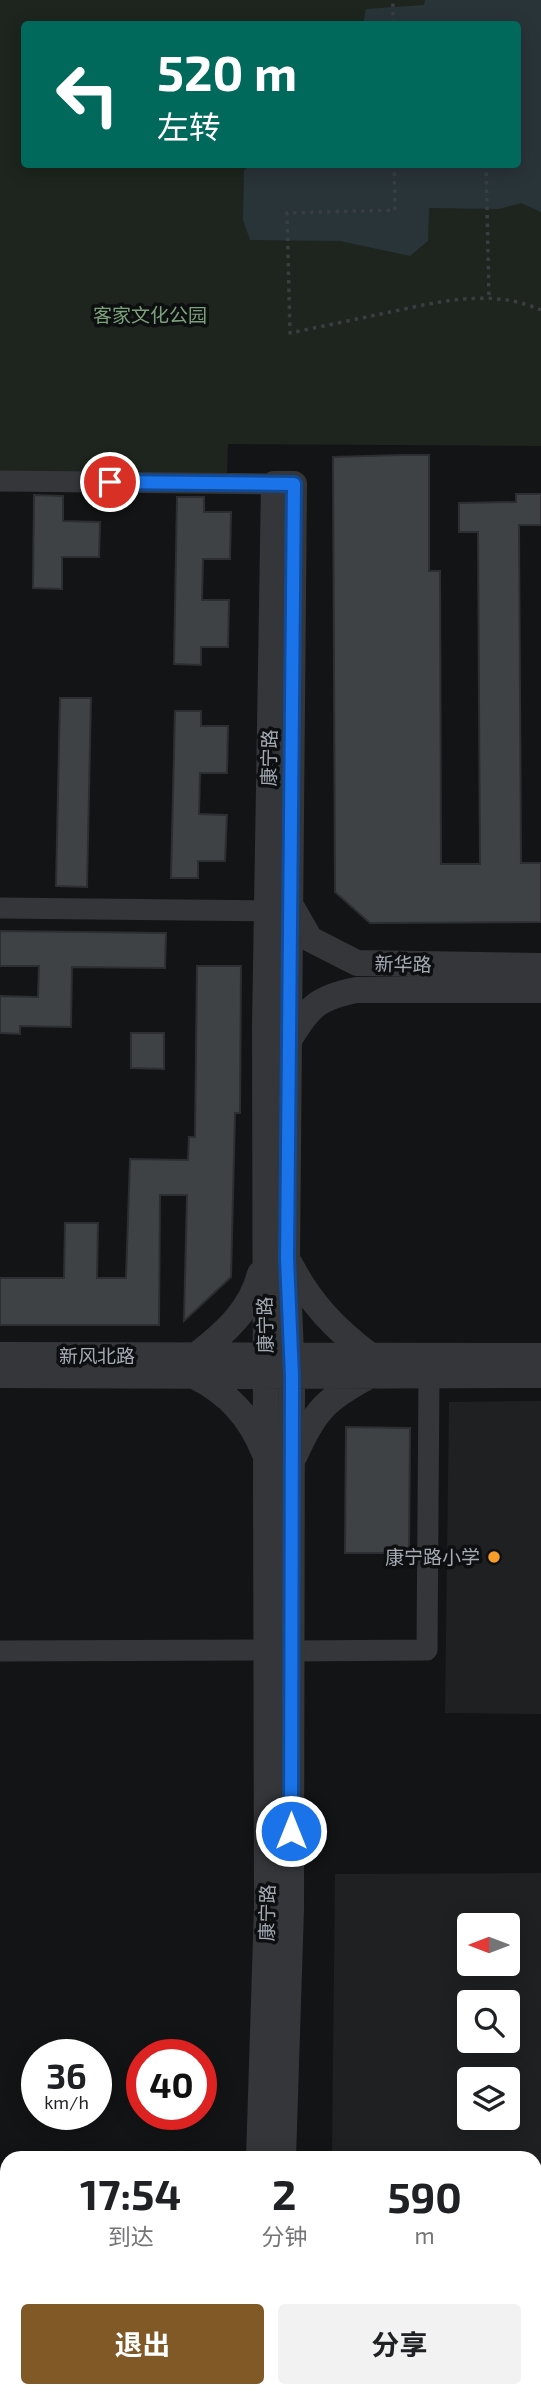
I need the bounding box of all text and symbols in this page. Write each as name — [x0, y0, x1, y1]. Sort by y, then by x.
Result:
text: 520 m — [157, 42, 297, 101]
icon: left — [42, 49, 133, 140]
text: 左转 — [157, 107, 221, 145]
park label: 客家文化公园 — [93, 303, 207, 326]
pin — [80, 452, 140, 512]
icon: arrive — [91, 463, 129, 501]
street label: 康宁路 — [257, 729, 280, 787]
street label: 新华路 — [374, 952, 432, 975]
street label: 康宁路 — [253, 1296, 276, 1354]
street label: 新风北路 — [59, 1344, 135, 1367]
place label: 康宁路小学 — [385, 1545, 480, 1568]
marker: 康宁路小学 — [486, 1549, 502, 1565]
position arrow — [254, 1794, 328, 1868]
street label: 康宁路 — [255, 1884, 278, 1942]
north arrow — [457, 1913, 520, 1976]
map controls — [457, 1913, 520, 2130]
button: search — [457, 1990, 520, 2053]
speed limit sign: 40 — [126, 2039, 217, 2130]
text: 36 — [46, 2054, 87, 2096]
button: layers — [457, 2067, 520, 2130]
text: km/h — [44, 2091, 89, 2113]
text: 17:54 — [80, 2168, 181, 2218]
text: 2 — [272, 2168, 296, 2218]
text: 590 — [387, 2171, 462, 2221]
text: m — [415, 2221, 435, 2249]
text: 到达 — [108, 2222, 154, 2250]
text: 分钟 — [261, 2222, 307, 2250]
button: 退出 — [21, 2304, 264, 2384]
button: 分享 — [278, 2304, 521, 2384]

